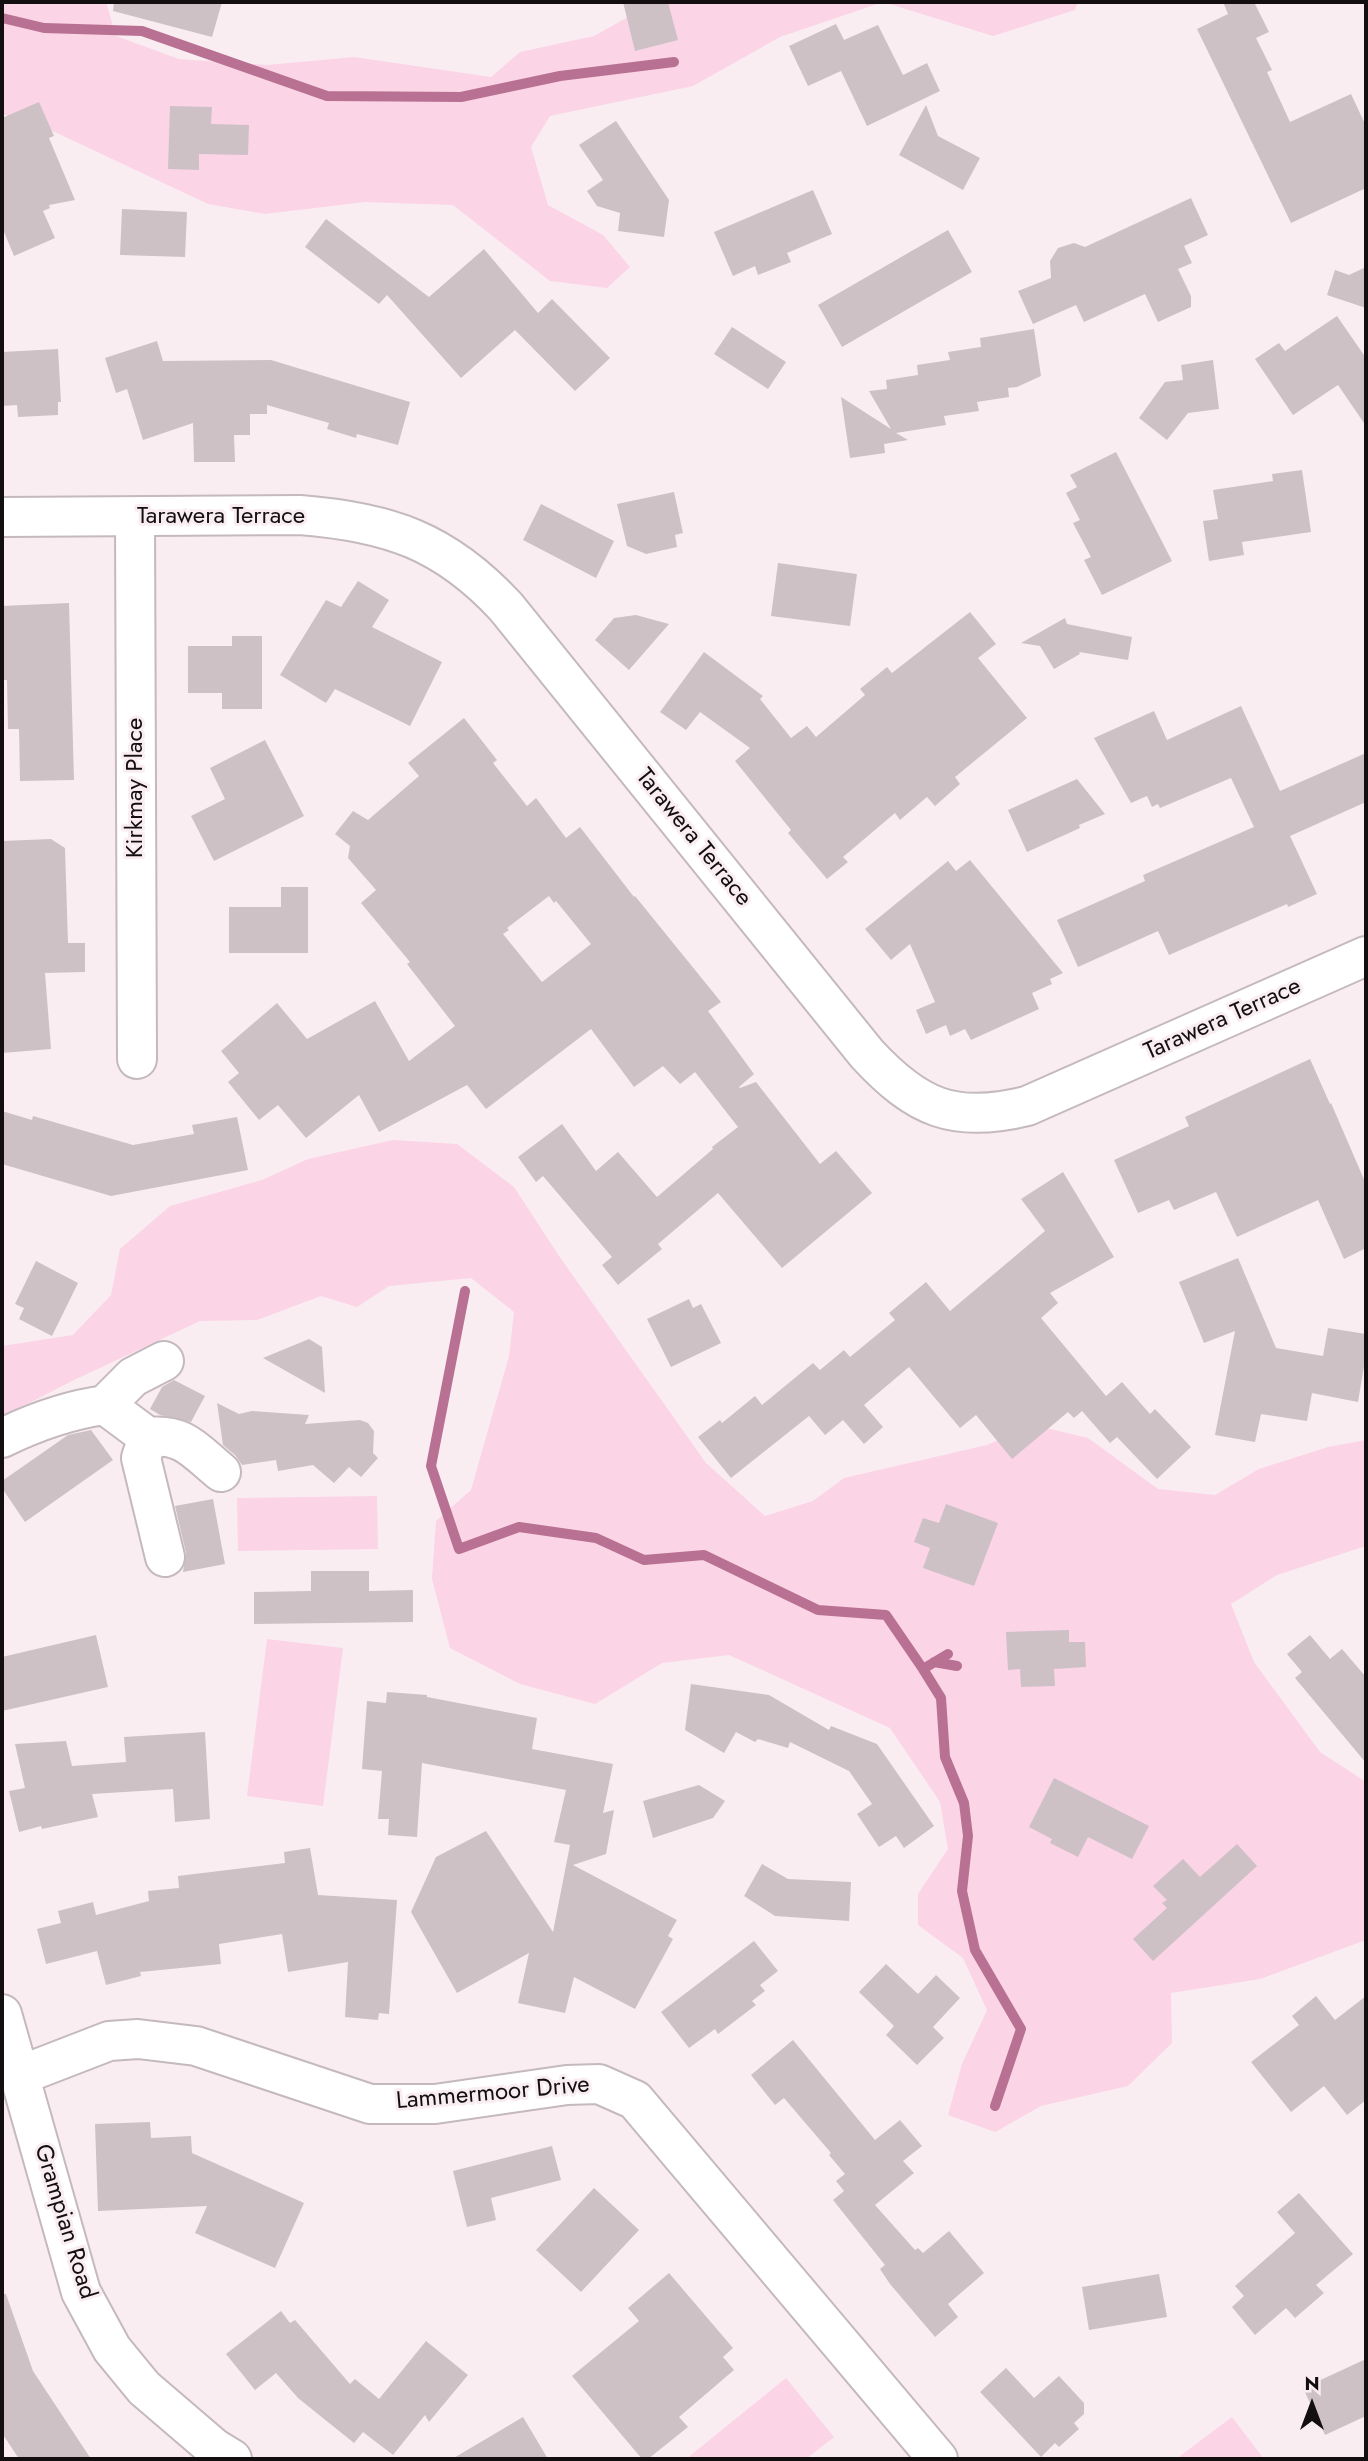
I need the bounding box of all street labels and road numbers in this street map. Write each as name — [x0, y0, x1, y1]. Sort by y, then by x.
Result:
street label: Tarawera Terrace — [137, 503, 305, 531]
street label: Kirkmay Place — [122, 718, 150, 858]
street label: Tarawera Terrace — [629, 764, 757, 912]
street label: Tarawera Terrace — [1140, 973, 1306, 1067]
street label: Lammermoor Drive — [395, 2071, 591, 2117]
street label: Grampian Road — [27, 2141, 101, 2303]

